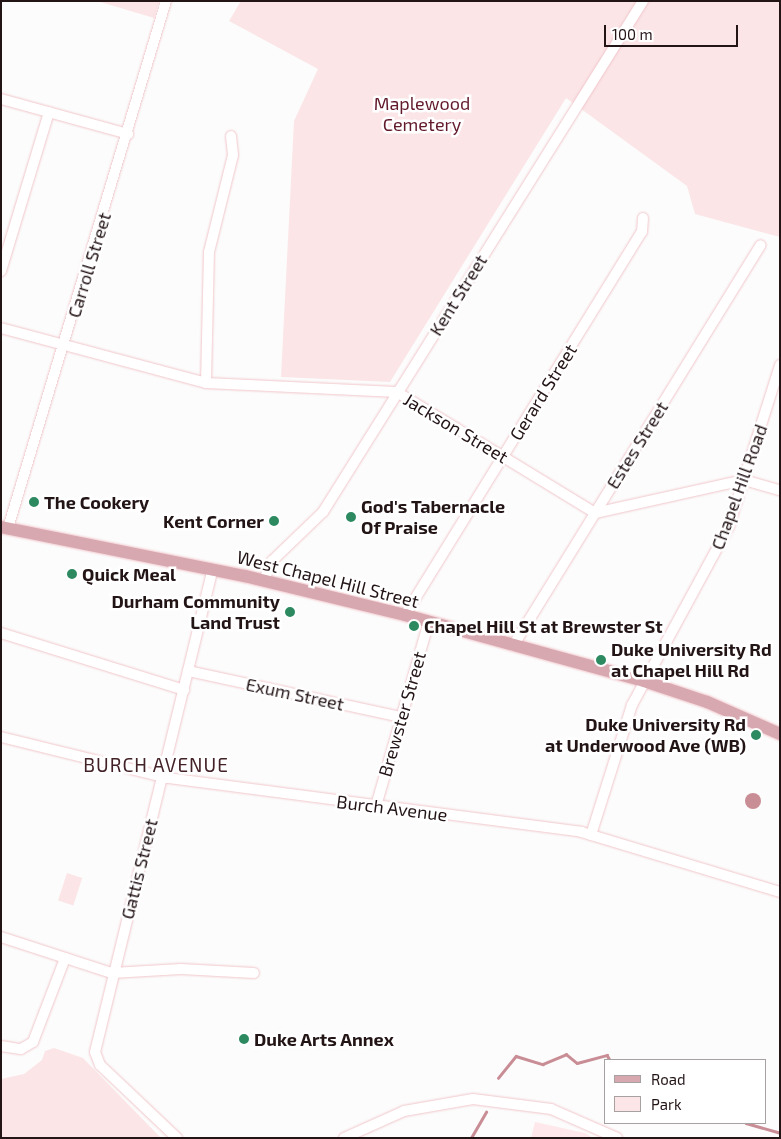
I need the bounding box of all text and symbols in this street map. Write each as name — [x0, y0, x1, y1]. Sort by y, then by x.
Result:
scale bar — [606, 15, 740, 47]
text: 100 m — [612, 25, 653, 43]
park label: Maplewood Cemetery — [374, 93, 470, 136]
street label: Carroll Street — [63, 210, 115, 320]
street label: Kent Street — [425, 251, 491, 339]
street label: Gerard Street — [505, 340, 581, 444]
street label: Jackson Street — [400, 388, 512, 468]
street label: Estes Street — [602, 397, 672, 493]
street label: Chapel Hill Road — [706, 421, 772, 553]
place label: The Cookery — [44, 491, 149, 513]
marker: The Cookery — [28, 496, 40, 508]
place label: God's Tabernacle Of Praise — [361, 496, 506, 538]
place label: Kent Corner — [163, 510, 264, 532]
marker: God's Tabernacle Of Praise — [345, 511, 357, 523]
marker: Kent Corner — [268, 515, 280, 527]
street label: West Chapel Hill Street — [234, 546, 422, 612]
place label: Quick Meal — [82, 563, 176, 585]
marker: Quick Meal — [66, 568, 78, 580]
place label: Durham Community Land Trust — [112, 591, 280, 634]
marker: Durham Community Land Trust — [284, 606, 296, 618]
place label: Chapel Hill St at Brewster St — [424, 615, 664, 637]
marker: Chapel Hill St at Brewster St — [408, 620, 420, 632]
place label: Duke University Rd at Chapel Hill Rd — [611, 639, 772, 682]
street label: Brewster Street — [374, 649, 430, 779]
marker: Duke University Rd at Chapel Hill Rd — [595, 654, 607, 666]
street label: Exum Street — [244, 673, 346, 715]
place label: Duke University Rd at Underwood Ave (WB) — [545, 714, 746, 756]
marker: Duke University Rd at Underwood Ave (WB) — [750, 729, 762, 741]
district label: BURCH AVENUE — [81, 754, 231, 776]
street label: Burch Avenue — [335, 790, 449, 826]
street label: Gattis Street — [116, 817, 162, 921]
place label: Duke Arts Annex — [254, 1028, 395, 1050]
marker: Duke Arts Annex — [238, 1033, 250, 1045]
legend — [604, 1059, 766, 1124]
text: Road — [651, 1070, 686, 1088]
text: Park — [651, 1095, 682, 1113]

